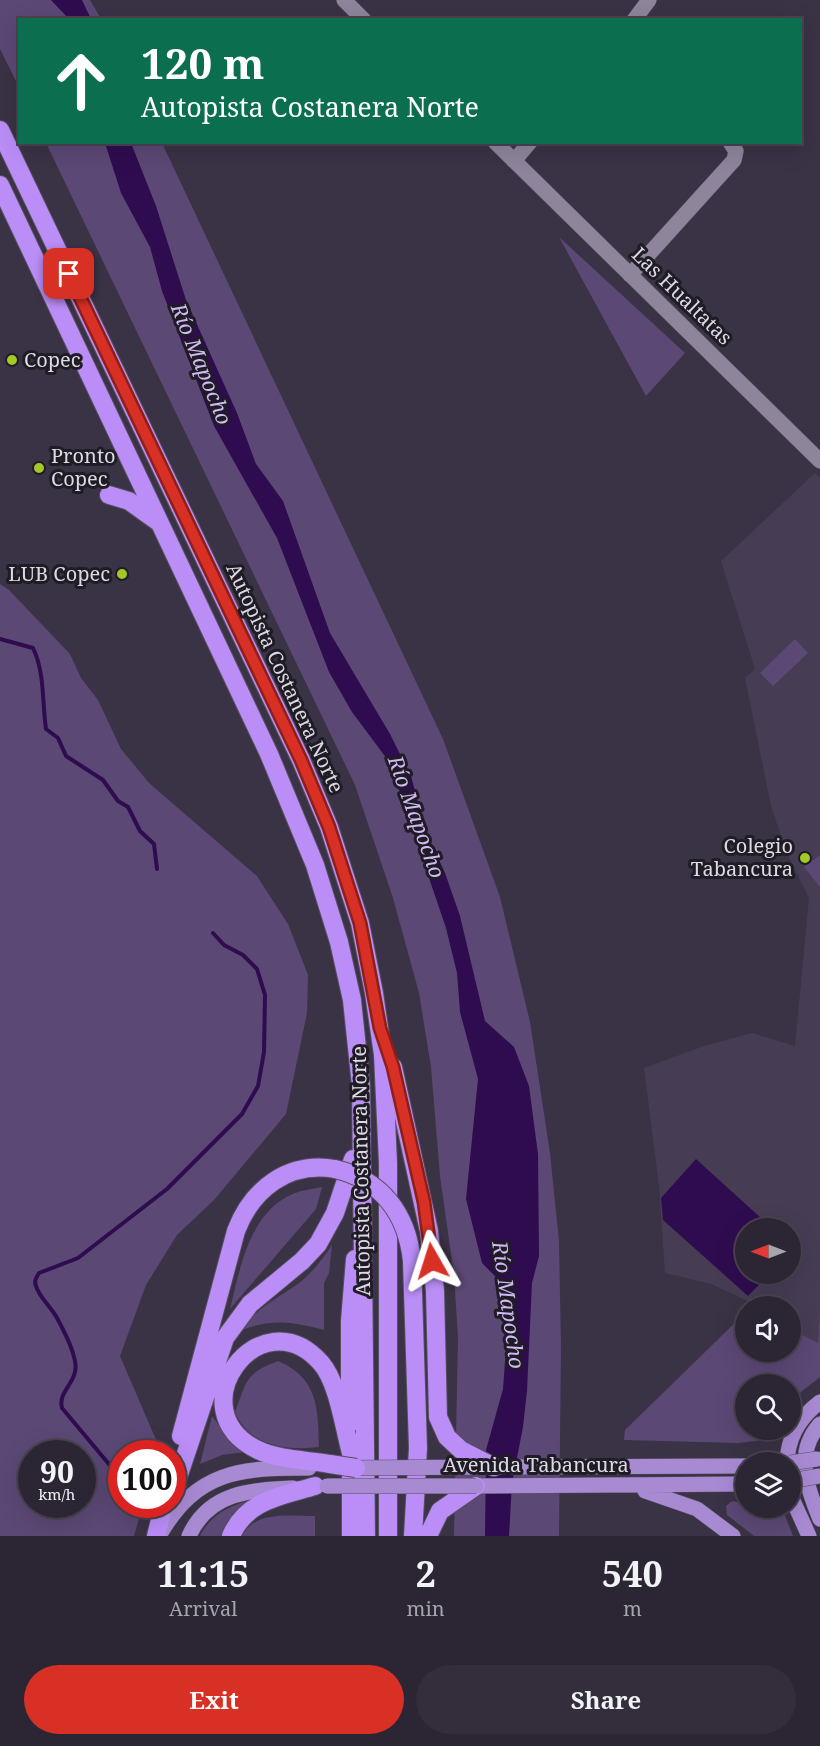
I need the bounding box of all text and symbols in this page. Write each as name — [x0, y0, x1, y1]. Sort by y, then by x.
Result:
text: 120 m — [141, 34, 265, 91]
icon: ahead — [42, 42, 120, 120]
text: Autopista Costanera Norte — [141, 88, 479, 125]
street label: Las Hualtatas — [626, 241, 738, 350]
pin — [43, 248, 94, 299]
icon: arrive — [52, 257, 85, 290]
water label: Río Mapocho — [164, 298, 239, 429]
place label: Copec — [24, 346, 81, 373]
marker: Copec — [5, 353, 19, 367]
place label: Pronto Copec — [51, 442, 116, 492]
marker: Pronto Copec — [32, 461, 46, 475]
street label: Autopista Costanera Norte — [220, 559, 351, 797]
place label: LUB Copec — [8, 560, 110, 587]
marker: LUB Copec — [115, 567, 129, 581]
water label: Río Mapocho — [381, 750, 452, 882]
place label: Colegio Tabancura — [691, 832, 793, 882]
marker: Colegio Tabancura — [798, 851, 812, 865]
street label: Autopista Costanera Norte — [345, 1046, 376, 1296]
north arrow — [735, 1218, 801, 1284]
map controls — [735, 1218, 801, 1518]
position arrow — [400, 1229, 464, 1293]
water label: Río Mapocho — [486, 1238, 532, 1371]
button: sound — [735, 1296, 801, 1362]
button: search — [735, 1374, 801, 1440]
speed limit sign: 100 — [108, 1440, 186, 1518]
text: 90 — [40, 1451, 74, 1492]
street label: Avenida Tabancura — [443, 1451, 629, 1478]
button: layers — [735, 1452, 801, 1518]
text: km/h — [39, 1484, 75, 1504]
text: 11:15 — [157, 1549, 249, 1598]
text: 2 — [415, 1549, 436, 1598]
text: 540 — [602, 1549, 663, 1598]
text: Arrival — [169, 1595, 237, 1622]
text: min — [407, 1595, 445, 1622]
text: m — [623, 1595, 642, 1622]
button: Exit — [24, 1665, 404, 1734]
button: Share — [416, 1665, 796, 1734]

